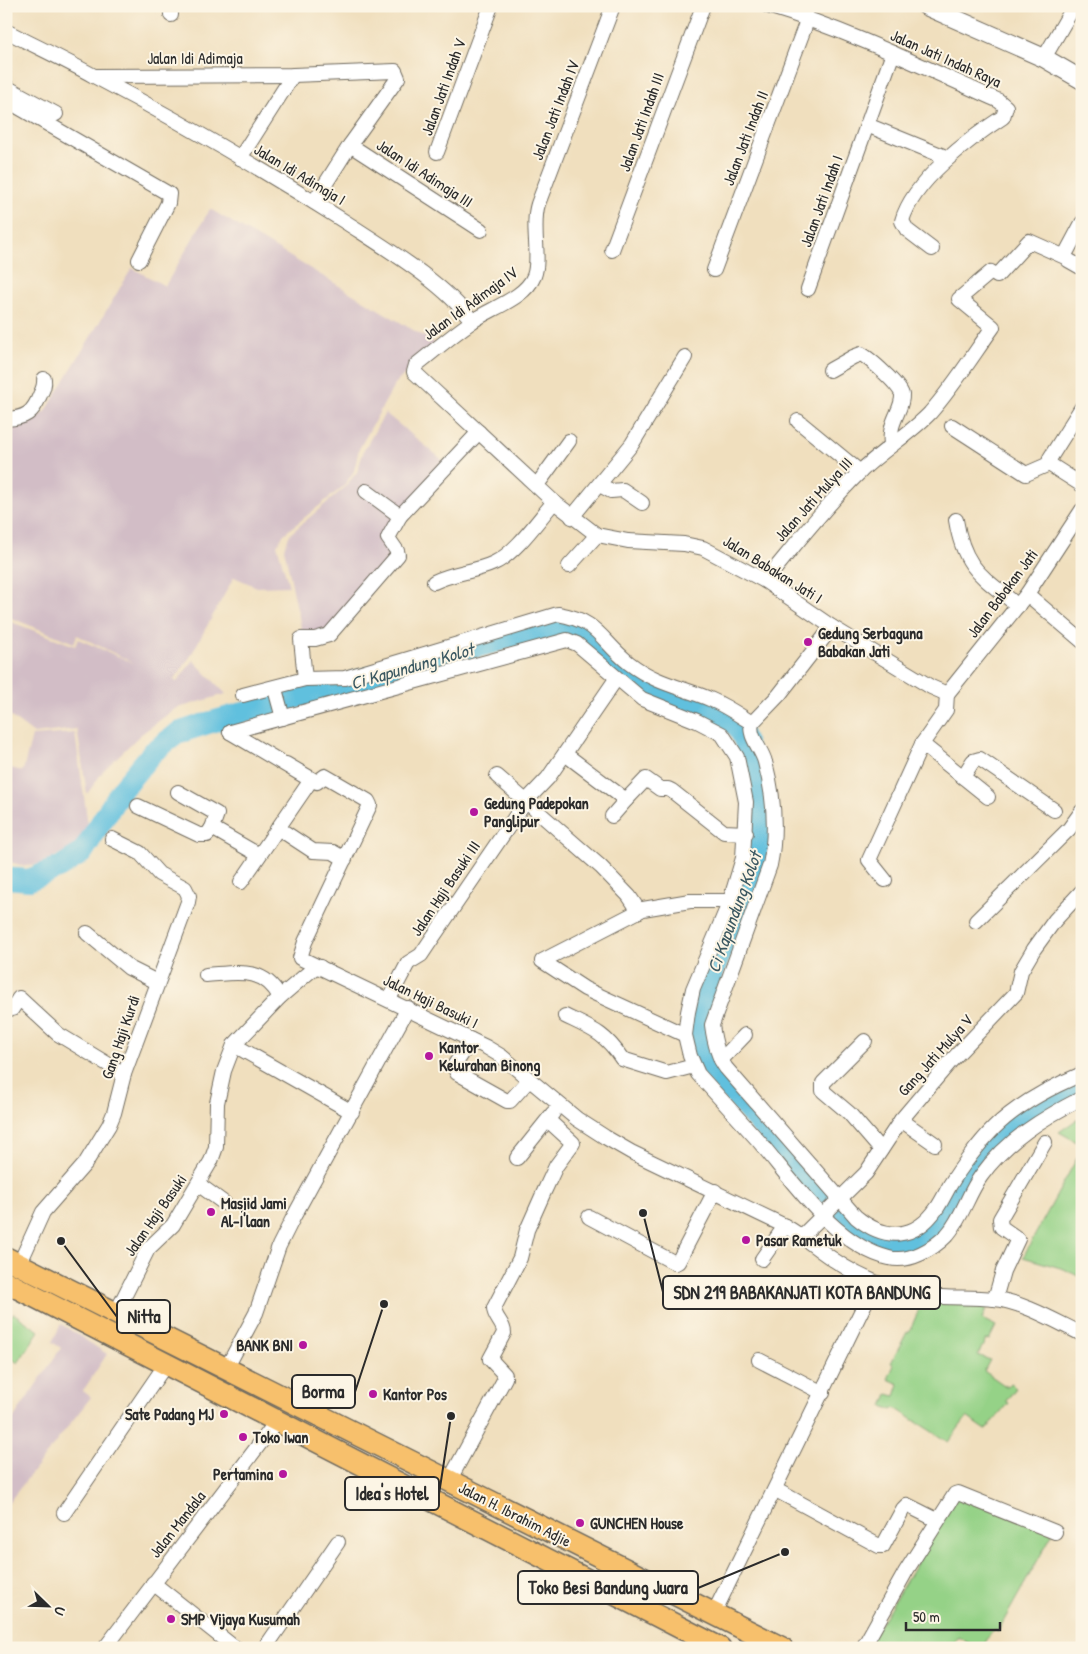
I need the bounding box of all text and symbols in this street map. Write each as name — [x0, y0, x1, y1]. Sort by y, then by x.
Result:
street label: Jalan Jati Indah Raya — [887, 24, 1005, 92]
street label: Jalan Jati Indah V — [415, 36, 471, 138]
street label: Jalan Idi Adimaja — [147, 47, 243, 69]
street label: Jalan Jati Indah IV — [526, 57, 584, 163]
street label: Jalan Jati Indah III — [613, 69, 669, 175]
street label: Jalan Jati Indah II — [717, 87, 773, 189]
street label: Jalan Idi Adimaja III — [373, 134, 477, 212]
street label: Jalan Idi Adimaja I — [250, 138, 350, 210]
street label: Jalan Jati Indah I — [794, 152, 848, 250]
street label: Jalan Idi Adimaja IV — [418, 261, 522, 345]
street label: Jalan Jati Mulya III — [769, 452, 857, 546]
street label: Jalan Babakan Jati I — [719, 530, 827, 608]
street label: Jalan Babakan Jati — [961, 544, 1043, 642]
place label: Gedung Serbaguna Babakan Jati — [818, 622, 923, 662]
water label: Ci Kapundung Kolot — [348, 636, 479, 696]
marker: Gedung Serbaguna Babakan Jati — [802, 636, 814, 648]
place label: Gedung Padepokan Panglipur — [484, 792, 589, 833]
marker: Gedung Padepokan Panglipur — [468, 806, 480, 818]
street label: Jalan Haji Basuki III — [405, 836, 485, 940]
water label: Ci Kapundung Kolot — [701, 845, 768, 976]
street label: Jalan Haji Basuki I — [380, 969, 482, 1033]
street label: Gang Haji Kurdi — [95, 992, 145, 1082]
street label: Gang Jati Mulya V — [892, 1009, 978, 1101]
place label: Kantor Kelurahan Binong — [439, 1036, 540, 1077]
marker: Kantor Kelurahan Binong — [423, 1050, 435, 1062]
street label: Jalan Haji Basuki — [119, 1170, 191, 1260]
place label: Masjid Jami Al-I'laan — [221, 1192, 287, 1232]
marker: Masjid Jami Al-I'laan — [205, 1206, 217, 1218]
place label: Pasar Rametuk — [756, 1229, 842, 1251]
marker: Pasar Rametuk — [740, 1234, 752, 1246]
callout: SDN 219 BABAKANJATI KOTA BANDUNG — [663, 1276, 940, 1309]
text: SDN 219 BABAKANJATI KOTA BANDUNG — [674, 1280, 931, 1305]
callout: Nitta — [117, 1300, 170, 1333]
text: Nitta — [127, 1304, 161, 1329]
place label: BANK BNI — [236, 1334, 293, 1356]
marker: BANK BNI — [297, 1339, 309, 1351]
callout: Borma — [292, 1375, 355, 1408]
text: Borma — [302, 1379, 345, 1404]
place label: Kantor Pos — [383, 1383, 448, 1405]
marker: Kantor Pos — [367, 1388, 379, 1400]
place label: Sate Padang MJ — [125, 1403, 214, 1426]
marker: Sate Padang MJ — [218, 1408, 230, 1420]
place label: Toko Iwan — [252, 1426, 308, 1448]
marker: Toko Iwan — [237, 1431, 249, 1443]
place label: Pertamina — [213, 1463, 274, 1485]
marker: Pertamina — [277, 1468, 289, 1480]
street label: Jalan H. Ibrahim Adjie — [455, 1476, 576, 1552]
callout: Idea's Hotel — [345, 1477, 439, 1510]
text: Idea's Hotel — [355, 1481, 430, 1506]
street label: Jalan Mandala — [144, 1486, 210, 1562]
place label: GUNCHEN House — [590, 1512, 684, 1534]
marker: GUNCHEN House — [574, 1517, 586, 1529]
callout: Toko Besi Bandung Juara — [518, 1571, 698, 1604]
text: Toko Besi Bandung Juara — [527, 1575, 689, 1601]
north arrow — [22, 1582, 72, 1632]
scale bar — [906, 1599, 999, 1631]
text: U — [50, 1604, 71, 1619]
text: 50 m — [913, 1606, 940, 1627]
place label: SMP Vijaya Kusumah — [181, 1608, 300, 1631]
marker: SMP Vijaya Kusumah — [165, 1613, 177, 1625]

